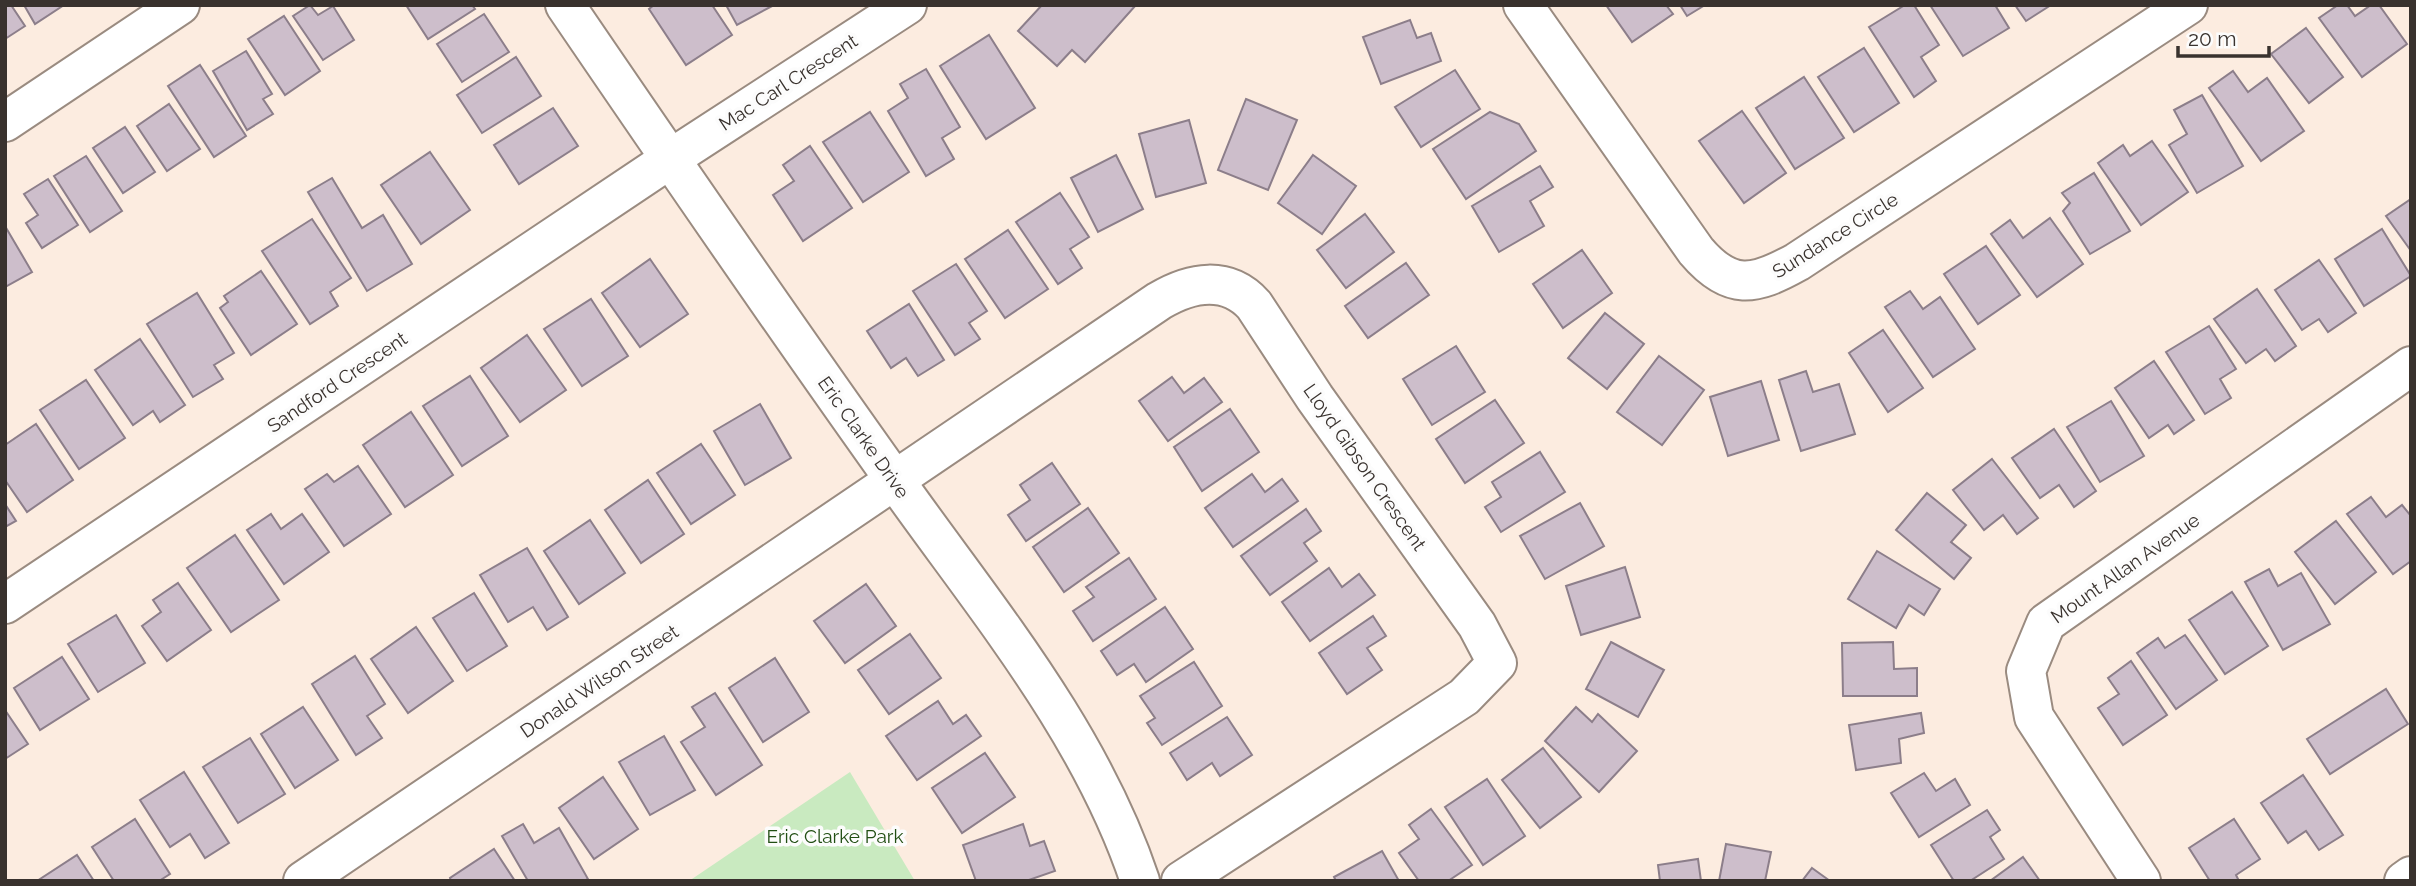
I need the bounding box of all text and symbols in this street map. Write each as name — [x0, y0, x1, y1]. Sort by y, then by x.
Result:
scale bar — [2178, 14, 2269, 58]
text: 20 m — [2188, 26, 2236, 51]
street label: Mac Carl Crescent — [715, 29, 862, 135]
street label: Sundance Circle — [1768, 188, 1902, 282]
street label: Sandford Crescent — [263, 327, 412, 437]
street label: Eric Clarke Drive — [814, 372, 914, 502]
street label: Lloyd Gibson Crescent — [1299, 379, 1431, 555]
street label: Mount Allan Avenue — [2047, 508, 2203, 628]
street label: Donald Wilson Street — [516, 620, 683, 742]
park label: Eric Clarke Park — [766, 825, 904, 847]

